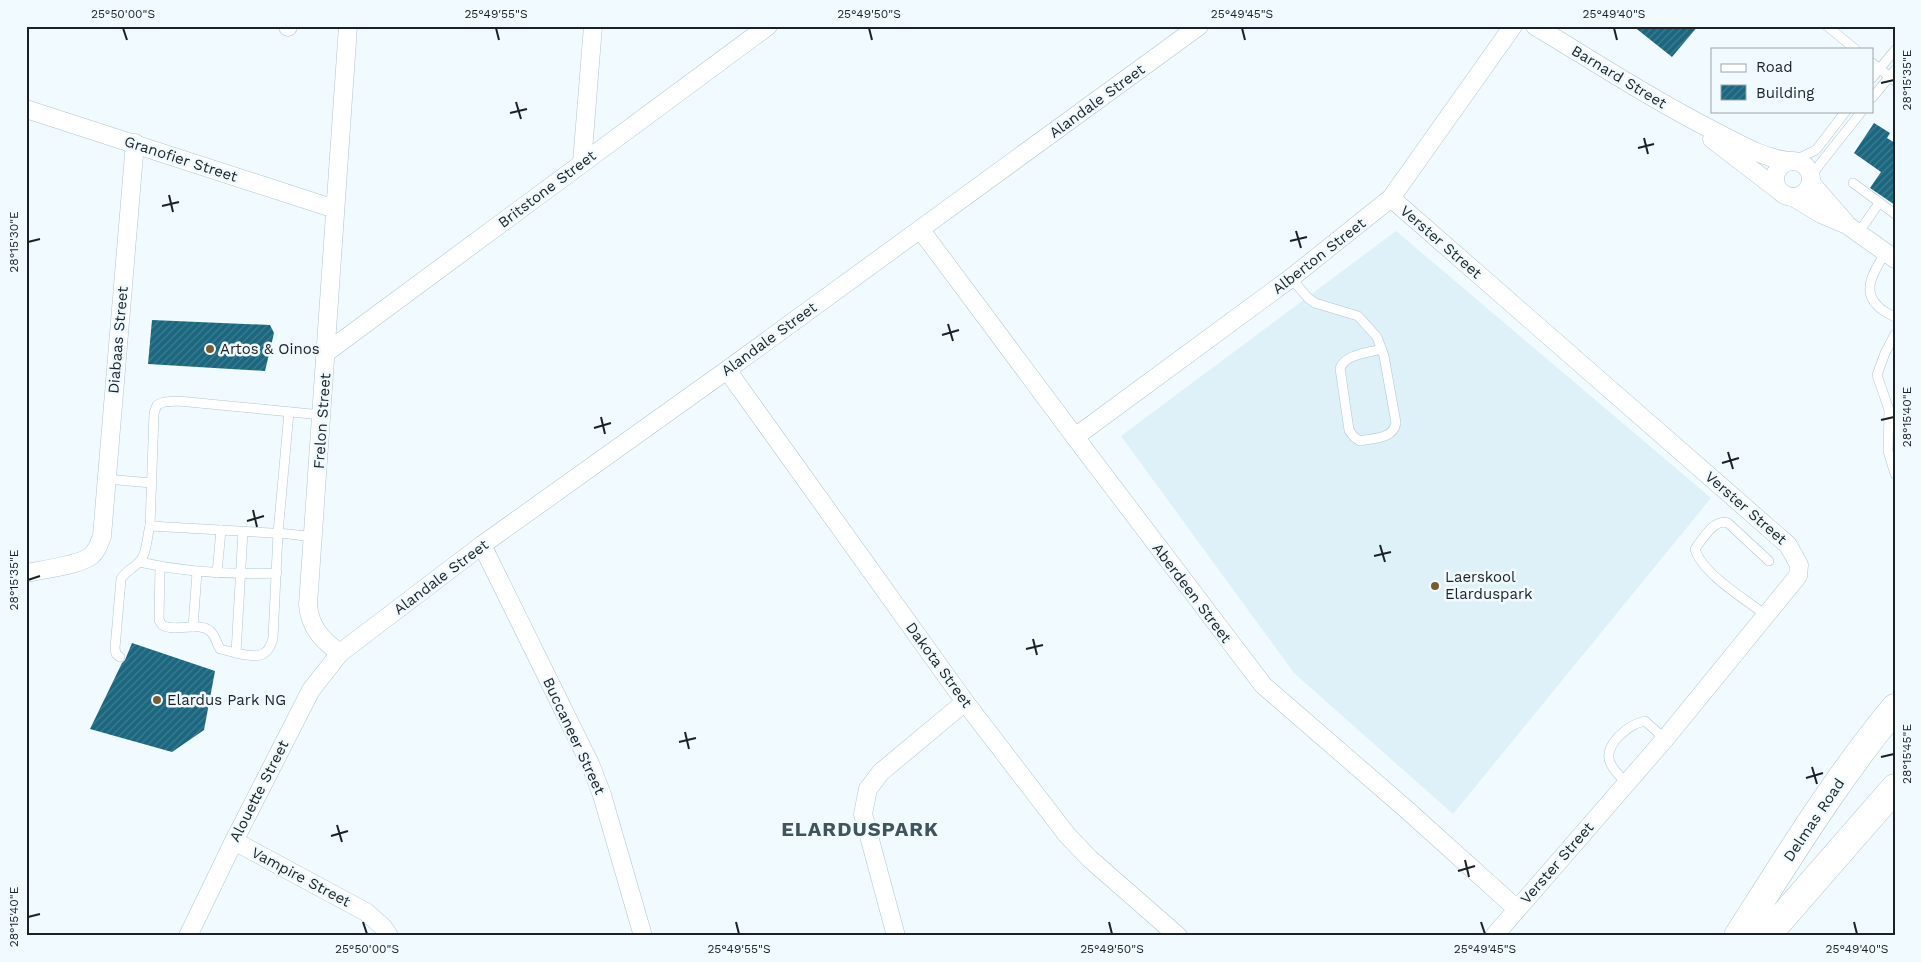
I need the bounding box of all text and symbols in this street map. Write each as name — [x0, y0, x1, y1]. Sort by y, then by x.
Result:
text: 25°50'00"S — [91, 7, 155, 21]
text: 25°49'55"S — [464, 7, 528, 21]
text: 25°49'50"S — [837, 7, 901, 21]
text: 25°49'45"S — [1211, 7, 1273, 21]
text: 25°49'40"S — [1583, 7, 1645, 21]
street label: Barnard Street — [1568, 42, 1670, 113]
legend — [1711, 48, 1874, 112]
text: 28°15'35"E — [1900, 49, 1914, 110]
text: Road — [1756, 58, 1793, 76]
street label: Alandale Street — [1046, 60, 1149, 142]
text: Building — [1756, 84, 1814, 102]
street label: Granofier Street — [122, 132, 241, 186]
street label: Britstone Street — [495, 146, 600, 232]
street label: Verster Street — [1396, 202, 1486, 283]
text: 28°15'30"E — [7, 211, 21, 273]
street label: Alberton Street — [1269, 214, 1370, 298]
street label: Diabaas Street — [104, 285, 132, 394]
street label: Alandale Street — [718, 298, 821, 380]
place label: Artos & Oinos — [220, 340, 320, 358]
marker: Artos & Oinos — [204, 343, 216, 355]
street label: Frelon Street — [310, 372, 334, 470]
text: 28°15'40"E — [1900, 386, 1914, 447]
street label: Verster Street — [1701, 468, 1791, 549]
street label: Alandale Street — [390, 535, 492, 618]
street label: Aberdeen Street — [1149, 540, 1236, 647]
text: 28°15'35"E — [7, 549, 21, 610]
place label: Laerskool Elarduspark — [1445, 568, 1533, 603]
marker: Laerskool Elarduspark — [1429, 580, 1441, 592]
street label: Dakota Street — [902, 619, 976, 712]
street label: Buccaneer Street — [539, 675, 609, 798]
place label: Elardus Park NG — [167, 691, 286, 709]
marker: Elardus Park NG — [151, 694, 163, 706]
text: 28°15'45"E — [1900, 724, 1914, 784]
street label: Alouette Street — [226, 737, 293, 845]
street label: Delmas Road — [1780, 775, 1848, 865]
district label: ELARDUSPARK — [781, 817, 939, 841]
street label: Verster Street — [1517, 818, 1598, 908]
street label: Vampire Street — [248, 843, 354, 911]
text: 28°15'40"E — [7, 886, 21, 947]
text: 25°50'00"S — [335, 942, 399, 956]
text: 25°49'55"S — [707, 942, 771, 956]
text: 25°49'50"S — [1080, 942, 1144, 956]
text: 25°49'45"S — [1454, 942, 1516, 956]
text: 25°49'40"S — [1826, 942, 1888, 956]

